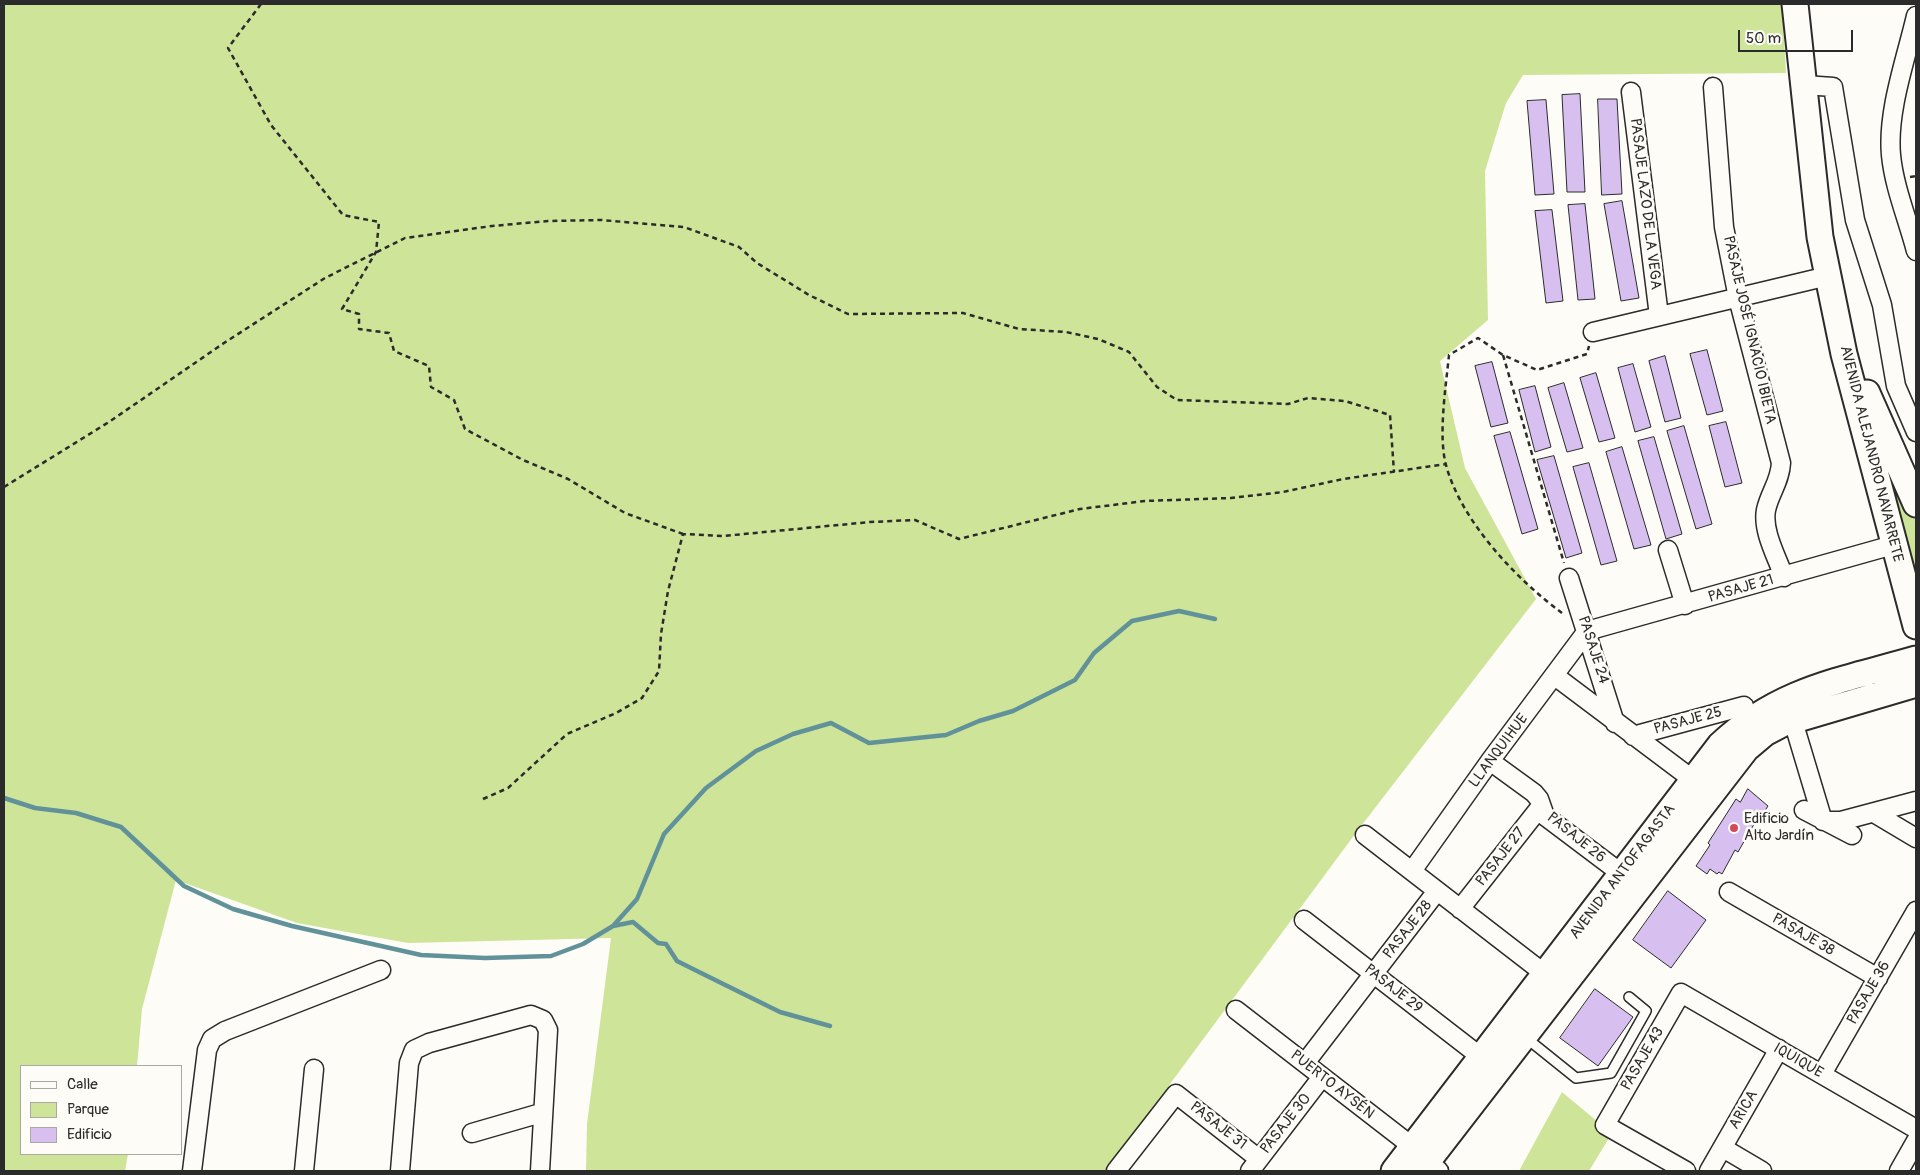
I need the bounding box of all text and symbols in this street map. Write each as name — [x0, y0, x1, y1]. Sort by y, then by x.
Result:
scale bar — [1740, 20, 1855, 52]
text: 50 m — [1746, 29, 1781, 48]
street label: PASAJE LAZO DE LA VEGA — [1626, 117, 1664, 291]
street label: PASAJE JOSÉ IGNACIO IBIETA — [1719, 234, 1779, 426]
street label: AVENIDA ALEJANDRO NAVARRETE — [1835, 344, 1907, 564]
street label: PASAJE 21 — [1706, 571, 1776, 607]
street label: PASAJE 24 — [1574, 614, 1612, 686]
street label: PASAJE 25 — [1652, 703, 1724, 739]
street label: LLANQUIHUE — [1466, 711, 1532, 791]
street label: AVENIDA ANTOFAGASTA — [1566, 801, 1680, 943]
street label: PASAJE 26 — [1543, 809, 1609, 867]
place label: Edificio Alto Jardín — [1744, 810, 1814, 845]
marker: Edificio Alto Jardín — [1728, 822, 1740, 834]
street label: PASAJE 27 — [1473, 824, 1529, 890]
street label: PASAJE 28 — [1380, 897, 1436, 963]
street label: PASAJE 38 — [1769, 910, 1837, 960]
street label: PASAJE 36 — [1844, 958, 1894, 1028]
street label: PASAJE 29 — [1360, 961, 1426, 1017]
street label: PASAJE 43 — [1618, 1024, 1668, 1094]
street label: IQUIQUE — [1770, 1040, 1826, 1082]
street label: PUERTO AYSÉN — [1286, 1047, 1378, 1123]
legend — [20, 1065, 182, 1155]
text: Calle — [67, 1075, 98, 1094]
street label: ARICA — [1726, 1087, 1762, 1133]
street label: PASAJE 30 — [1257, 1090, 1315, 1158]
street label: PASAJE 31 — [1186, 1098, 1250, 1154]
text: Parque — [67, 1100, 109, 1119]
text: Edificio — [67, 1125, 112, 1144]

